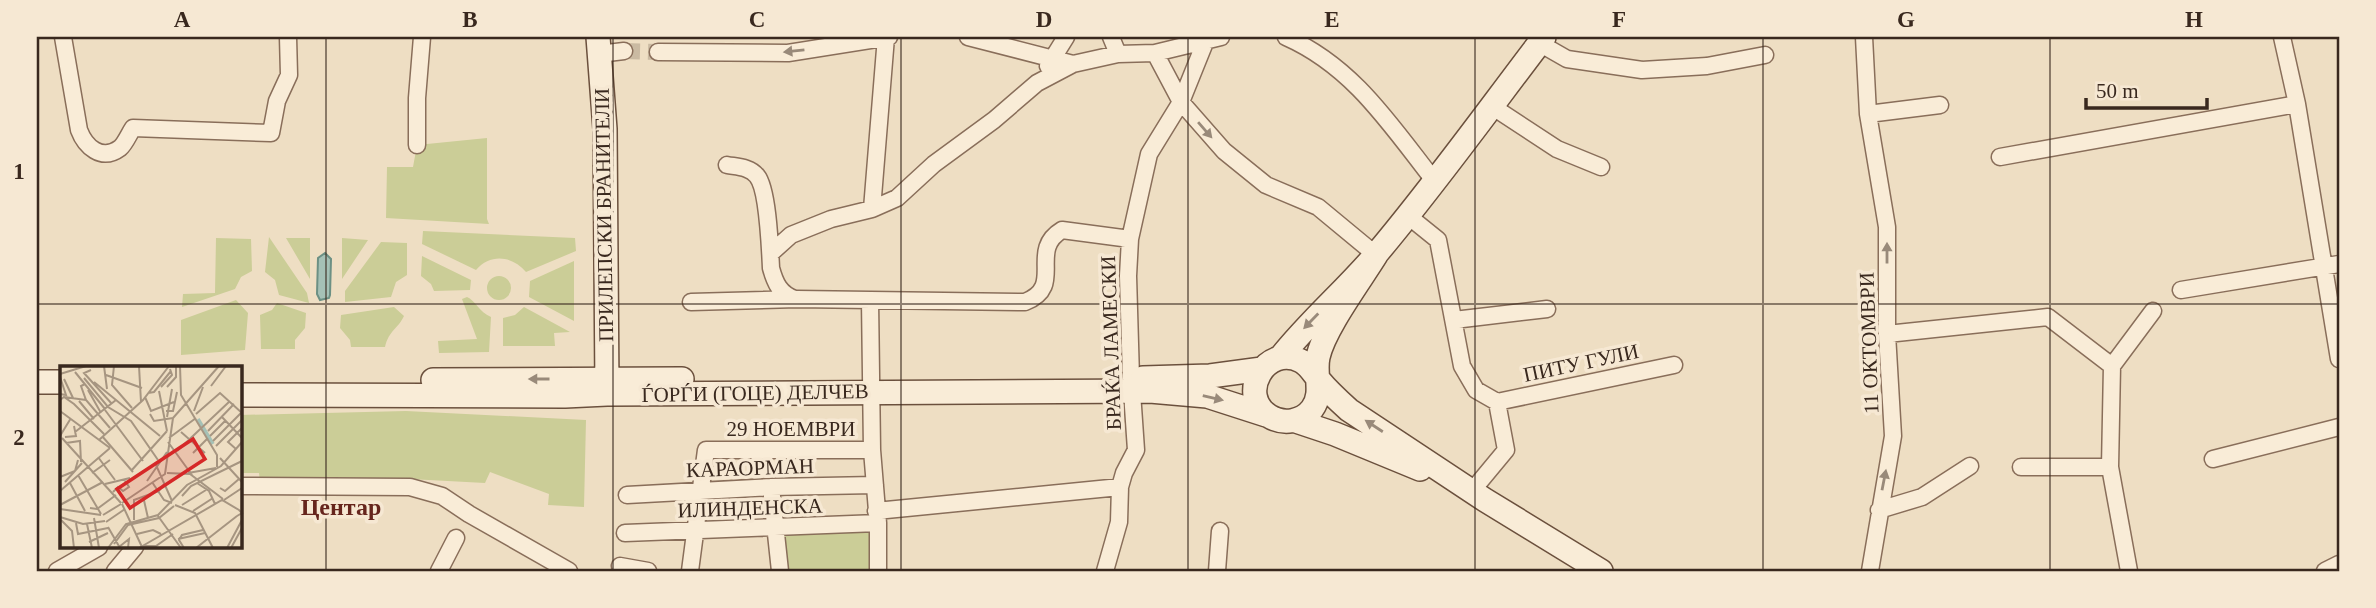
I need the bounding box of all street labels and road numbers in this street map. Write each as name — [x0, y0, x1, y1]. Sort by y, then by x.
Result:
street label: ПРИЛЕПСКИ БРАНИТЕЛИ — [590, 88, 618, 342]
street label: БРАЌА ЛАМЕСКИ — [1096, 255, 1126, 431]
street label: 11 ОКТОМВРИ — [1855, 272, 1883, 414]
street label: ПИТУ ГУЛИ — [1521, 339, 1641, 387]
street label: ЃОРЃИ (ГОЦЕ) ДЕЛЧЕВ — [641, 379, 869, 407]
street label: 29 НОЕМВРИ — [727, 417, 855, 441]
street label: КАРАОРМАН — [686, 454, 814, 482]
street label: ИЛИНДЕНСКА — [677, 493, 824, 523]

